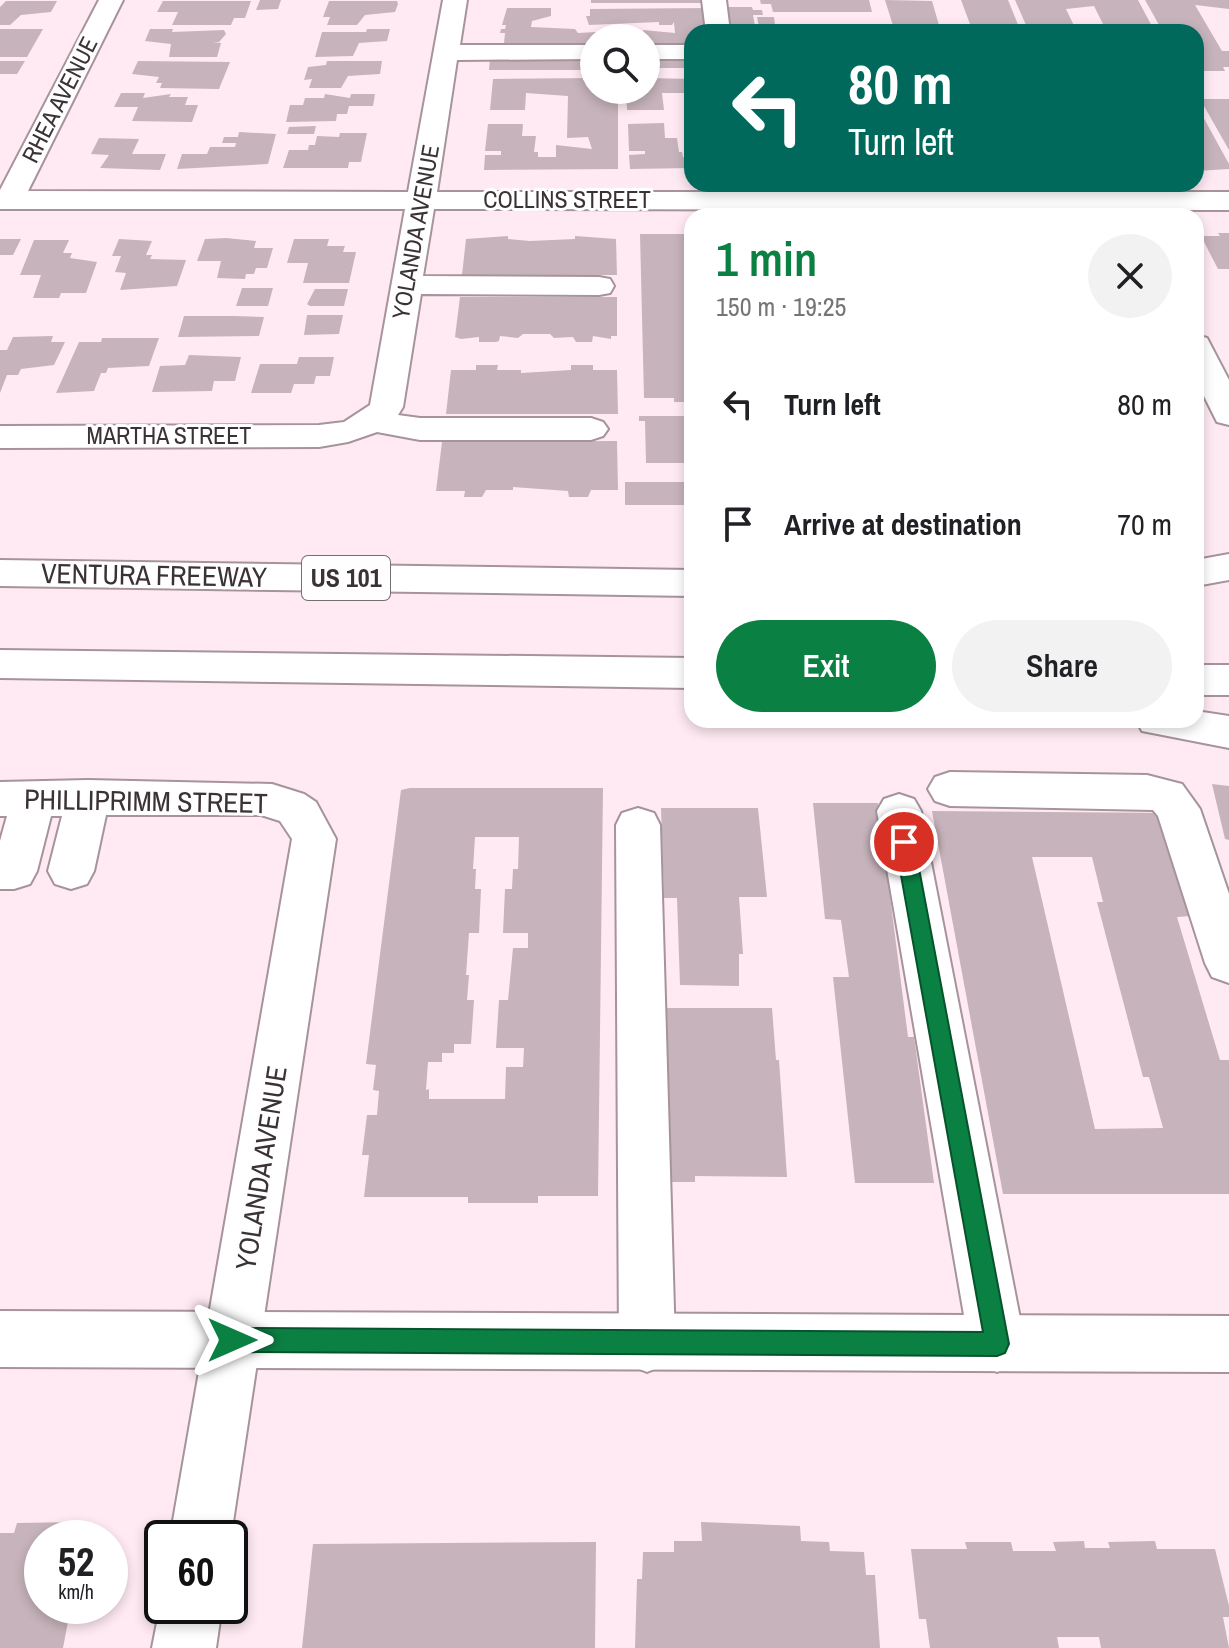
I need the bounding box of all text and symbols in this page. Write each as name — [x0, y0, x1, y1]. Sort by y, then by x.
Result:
map controls — [580, 24, 660, 104]
button: search — [580, 24, 660, 104]
street label: RHEA AVENUE — [14, 31, 105, 168]
text: 80 m — [848, 46, 953, 121]
icon: left — [716, 56, 820, 160]
text: Turn left — [848, 118, 954, 166]
street label: YOLANDA AVENUE — [384, 142, 446, 322]
street label: COLLINS STREET — [483, 183, 651, 215]
text: 1 min — [716, 226, 817, 291]
button: close — [1088, 234, 1172, 318]
text: 150 m · 19:25 — [716, 289, 846, 324]
icon: left — [716, 382, 760, 426]
text: Turn left — [784, 384, 881, 424]
text: 80 m — [1117, 384, 1172, 424]
street label: MARTHA STREET — [87, 419, 251, 451]
icon: arrive — [716, 502, 760, 546]
text: Arrive at destination — [784, 504, 1022, 544]
text: 70 m — [1117, 504, 1172, 544]
street label: VENTURA FREEWAY — [41, 554, 268, 596]
road number: US 101 — [302, 556, 390, 600]
button: Exit — [716, 620, 936, 712]
button: Share — [952, 620, 1172, 712]
street label: PHILLIPRIMM STREET — [24, 780, 268, 822]
pin — [870, 808, 938, 876]
icon: arrive — [882, 820, 926, 864]
street label: YOLANDA AVENUE — [226, 1063, 296, 1273]
position arrow — [190, 1298, 274, 1382]
speed limit sign: 60 — [144, 1520, 248, 1624]
text: 52 — [58, 1535, 94, 1588]
text: km/h — [58, 1578, 94, 1605]

